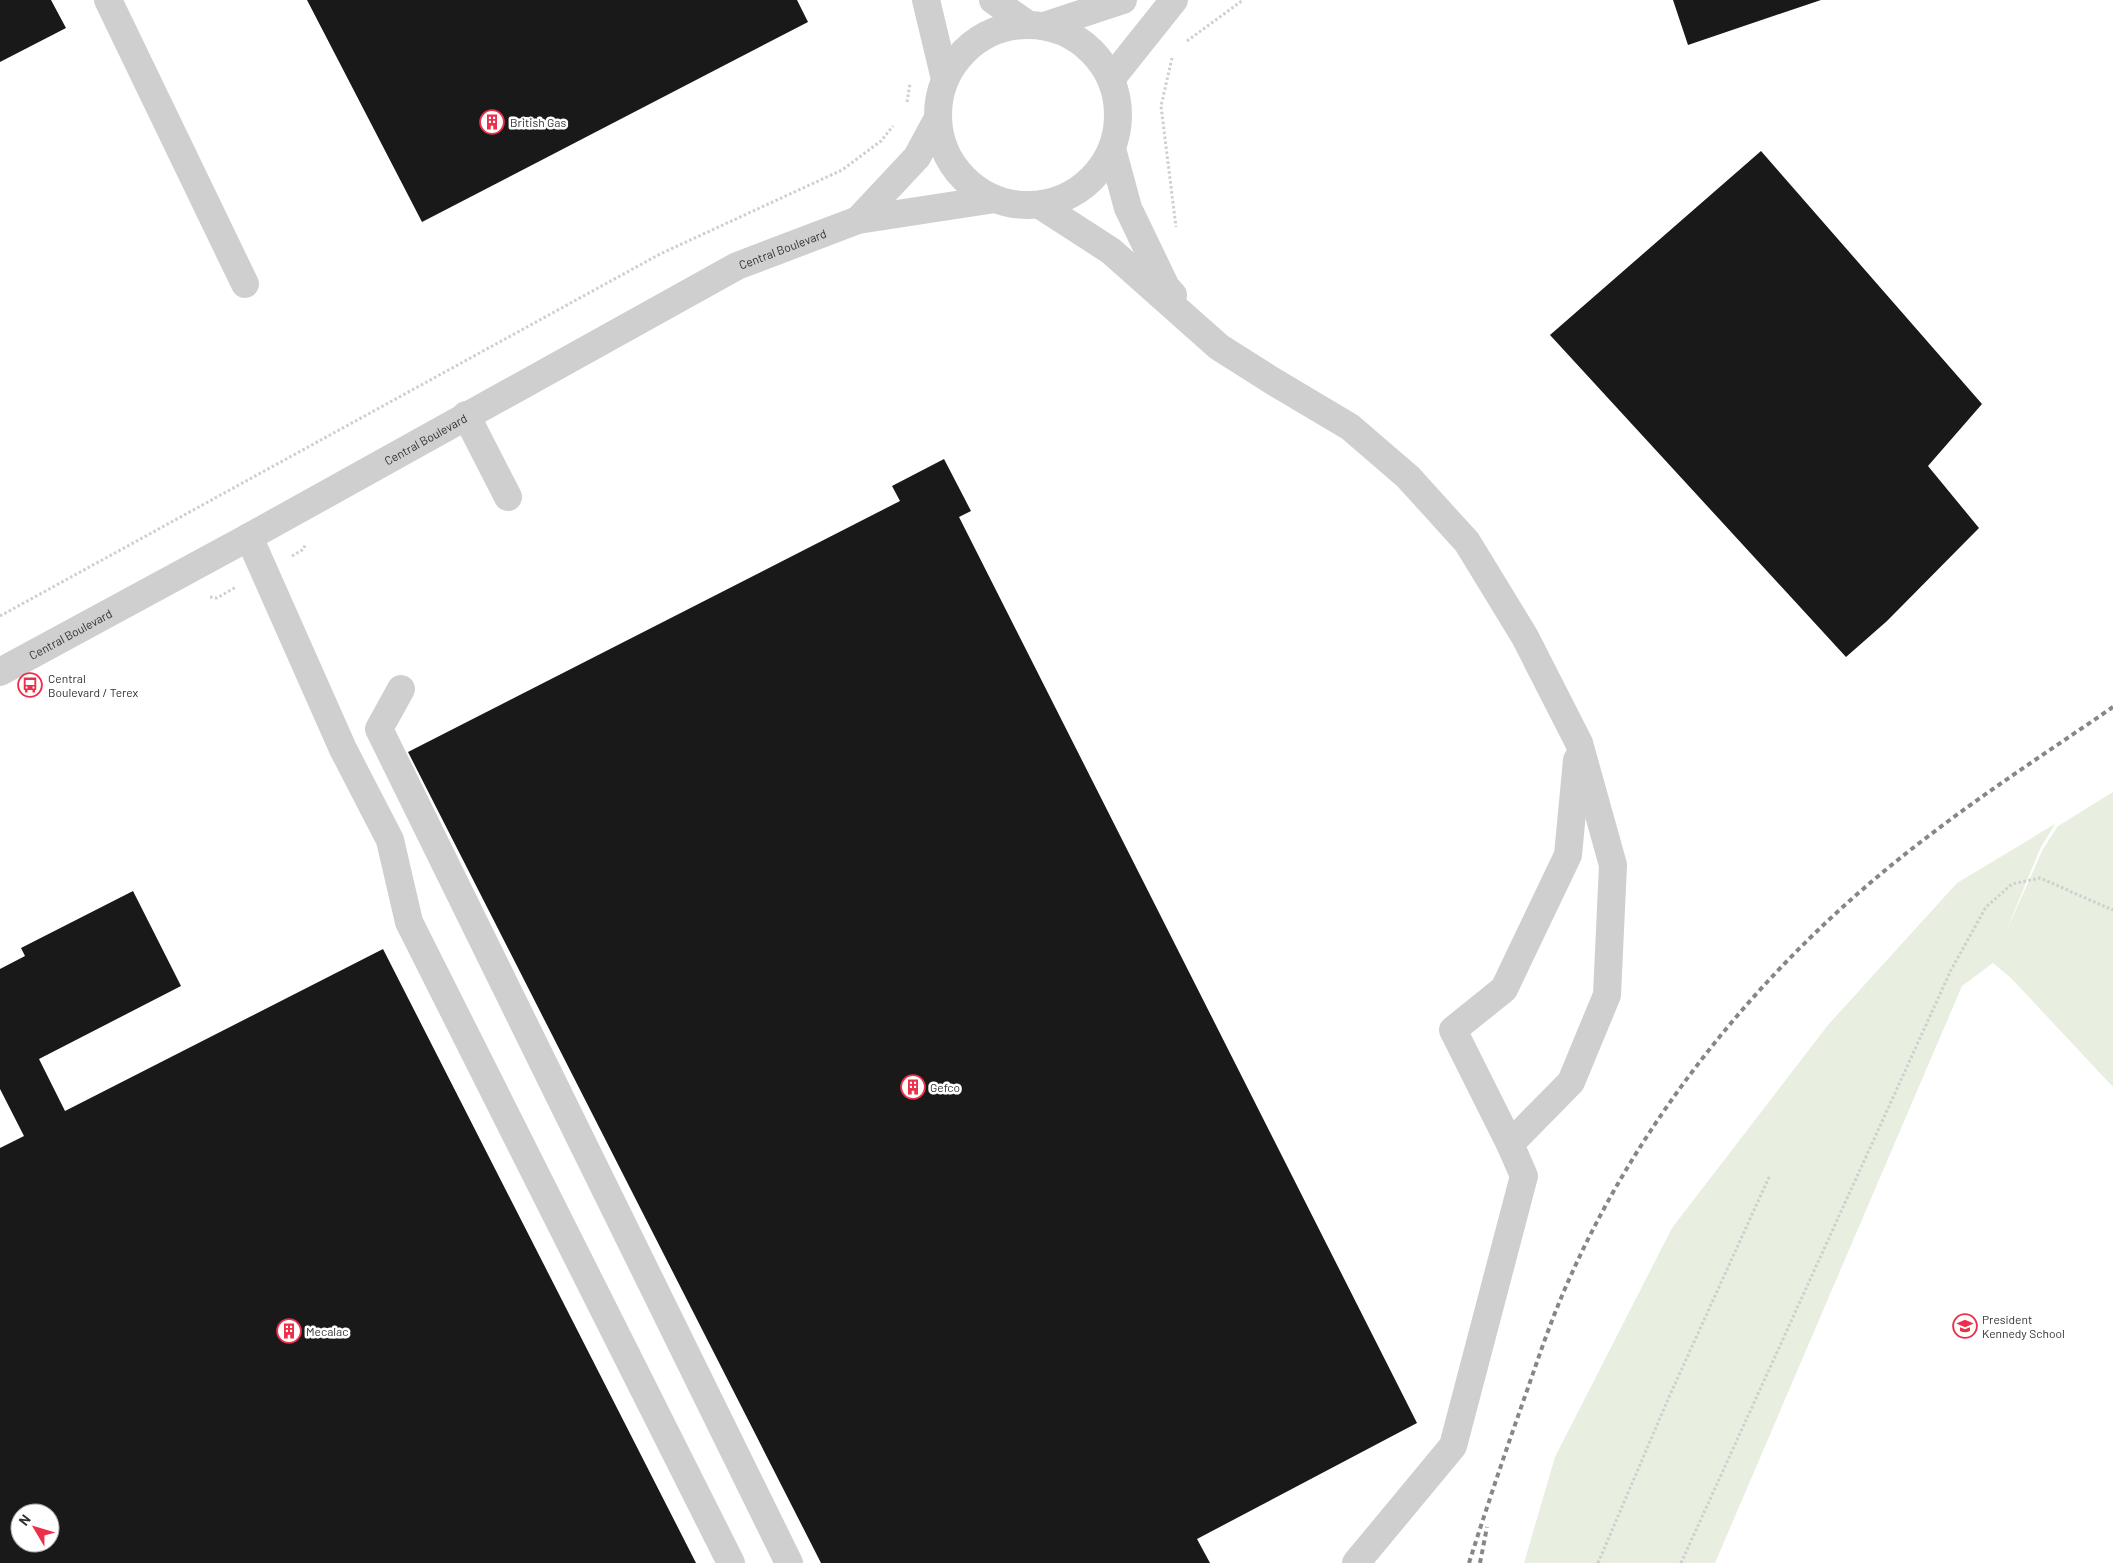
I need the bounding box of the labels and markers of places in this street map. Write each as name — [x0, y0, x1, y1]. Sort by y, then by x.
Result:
building icon: British Gas — [479, 109, 505, 135]
place label: British Gas — [510, 115, 566, 129]
place label: Central Boulevard / Terex — [48, 671, 139, 699]
bus stop icon: Central Boulevard / Terex — [17, 672, 43, 698]
building icon: Gefco — [900, 1074, 926, 1100]
place label: Gefco — [930, 1080, 960, 1094]
place label: President Kennedy School — [1982, 1312, 2065, 1340]
school or university icon: President Kennedy School — [1952, 1313, 1978, 1339]
building icon: Mecalac — [276, 1318, 302, 1344]
place label: Mecalac — [306, 1324, 348, 1338]

